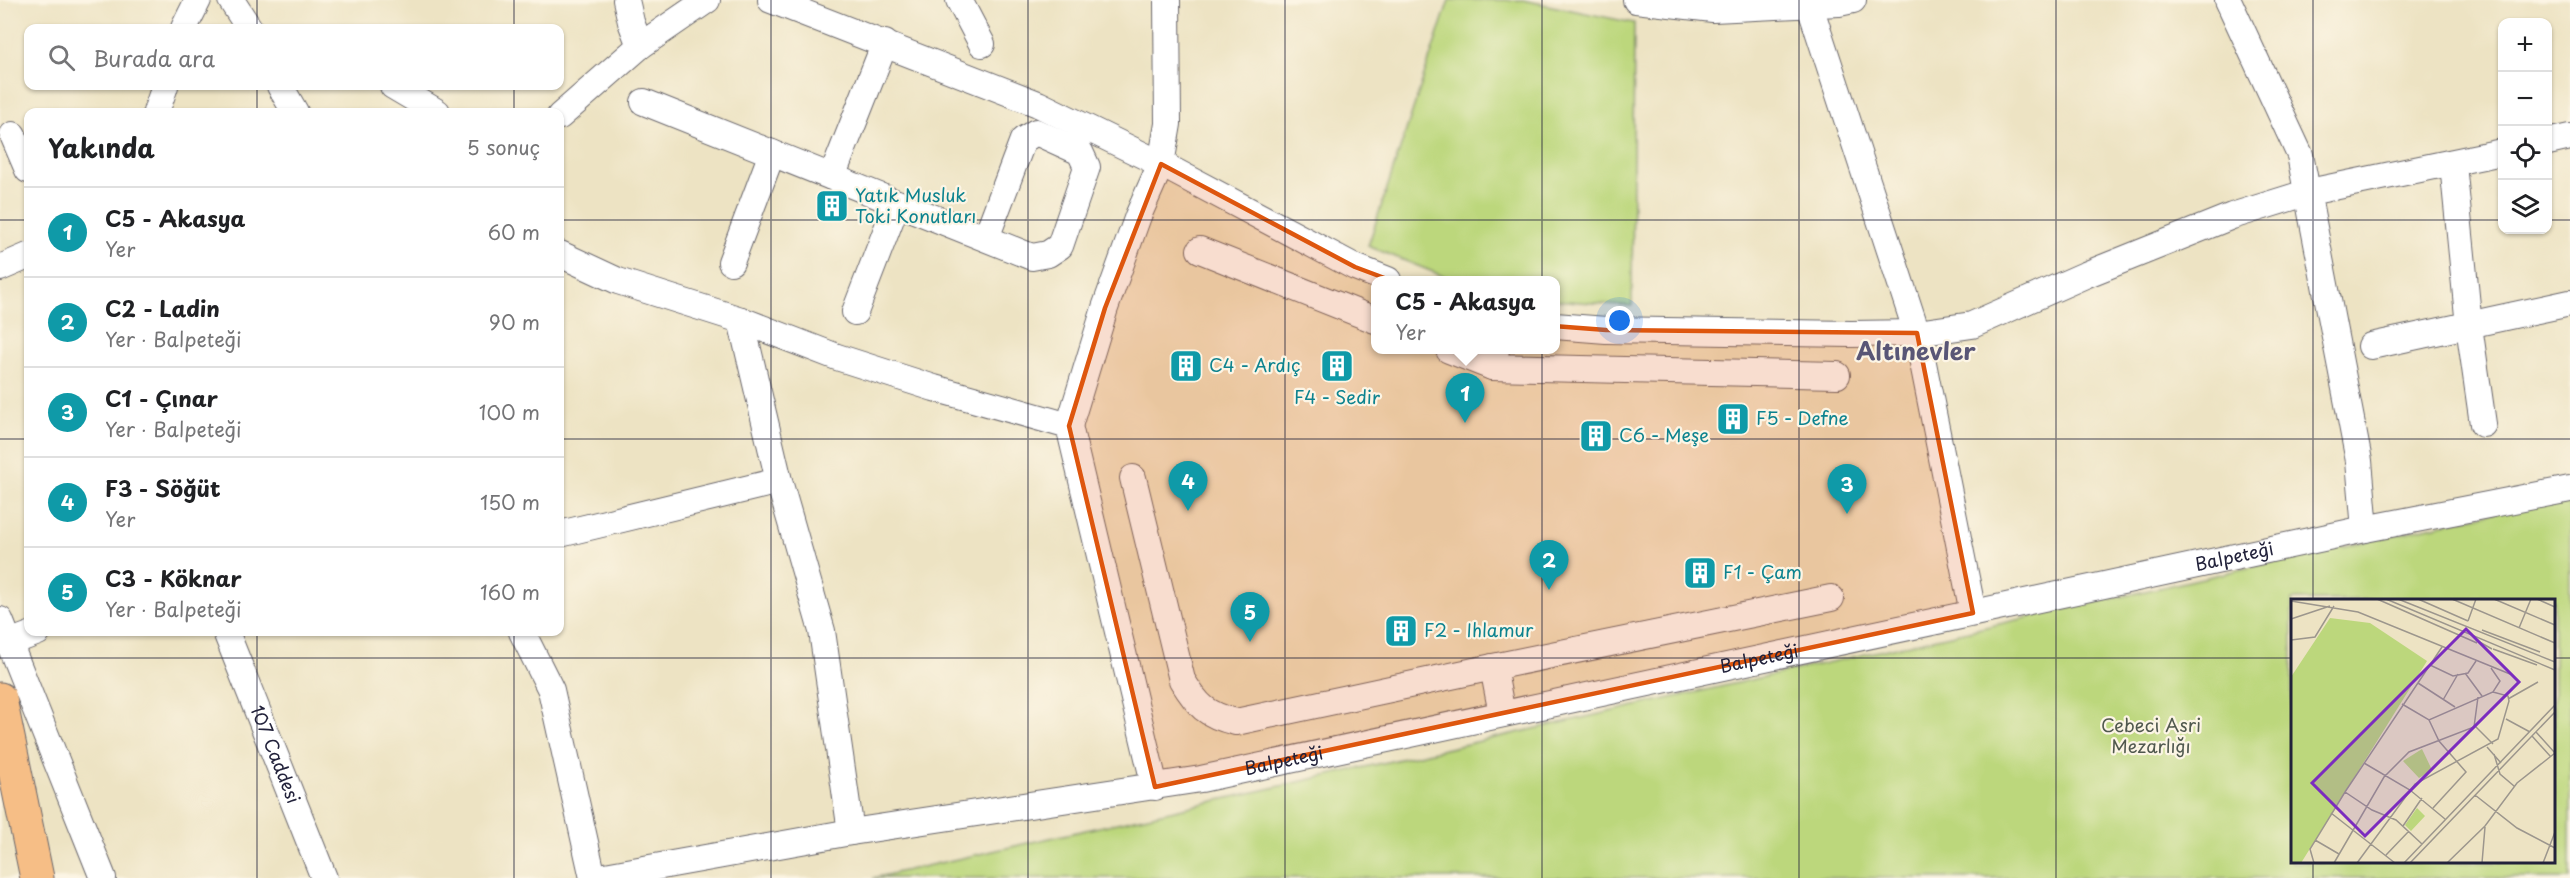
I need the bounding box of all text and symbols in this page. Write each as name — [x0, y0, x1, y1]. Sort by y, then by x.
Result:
map controls — [2498, 18, 2552, 234]
button: + — [2498, 18, 2552, 72]
search box — [24, 24, 564, 90]
icon: search — [45, 41, 78, 74]
text: Burada ara — [93, 41, 215, 74]
button: − — [2498, 72, 2552, 126]
button: locate — [2498, 126, 2552, 180]
text: Yakında — [48, 128, 155, 167]
text: 5 sonuç — [467, 132, 540, 162]
button: layers — [2498, 180, 2552, 234]
place label: Yatık Musluk Toki Konutları — [855, 181, 976, 229]
building icon: Yatık Musluk Toki Konutları — [814, 188, 850, 224]
text: C5 - Akasya — [105, 201, 245, 234]
text: 1 — [63, 217, 72, 247]
text: 60 m — [488, 217, 540, 247]
text: Yer — [105, 234, 135, 264]
popup — [1371, 276, 1560, 354]
text: C5 - Akasya — [1395, 284, 1536, 317]
text: C2 - Ladin — [105, 291, 220, 324]
your location — [1605, 306, 1634, 335]
text: 2 — [60, 307, 75, 337]
text: 90 m — [489, 307, 540, 337]
text: Yer — [1395, 317, 1426, 347]
text: Yer · Balpeteği — [105, 324, 242, 354]
district label: Altınevler — [1856, 332, 1976, 368]
building icon: C4 - Ardıç — [1168, 348, 1204, 384]
building icon: F4 - Sedir — [1319, 348, 1355, 384]
place label: C4 - Ardıç — [1209, 351, 1300, 378]
pin: 1 — [1446, 374, 1484, 423]
text: C1 - Çınar — [105, 381, 218, 414]
place label: F4 - Sedir — [1294, 383, 1381, 410]
text: 3 — [61, 397, 74, 427]
text: 100 m — [479, 397, 540, 427]
building icon: F5 - Defne — [1715, 401, 1751, 437]
place label: F5 - Defne — [1756, 404, 1849, 431]
text: Yer · Balpeteği — [105, 414, 242, 444]
building icon: C6 - Meşe — [1578, 418, 1614, 454]
place label: C6 - Meşe — [1619, 421, 1709, 448]
pin: 4 — [1168, 462, 1208, 511]
pin: 3 — [1828, 464, 1866, 514]
text: F3 - Söğüt — [105, 471, 221, 504]
text: 4 — [61, 487, 74, 517]
text: 150 m — [480, 487, 540, 517]
text: Yer — [105, 504, 135, 534]
street label: Balpeteği — [2192, 534, 2276, 577]
pin: 2 — [1530, 540, 1568, 590]
building icon: F1 - Çam — [1682, 555, 1718, 591]
place label: F1 - Çam — [1723, 558, 1802, 585]
text: C3 - Köknar — [105, 561, 242, 594]
text: 5 — [61, 577, 74, 607]
text: 160 m — [480, 577, 540, 607]
pin: 5 — [1230, 592, 1270, 642]
text: Yer · Balpeteği — [105, 594, 242, 624]
inset map — [2291, 599, 2555, 863]
building icon: F2 - Ihlamur — [1383, 613, 1419, 649]
place label: F2 - Ihlamur — [1424, 616, 1534, 643]
street label: Balpeteği — [1717, 636, 1801, 679]
street label: 107 Caddesi — [245, 701, 308, 807]
park label: Cebeci Asri Mezarlığı — [2101, 711, 2201, 759]
street label: Balpeteği — [1242, 738, 1326, 781]

